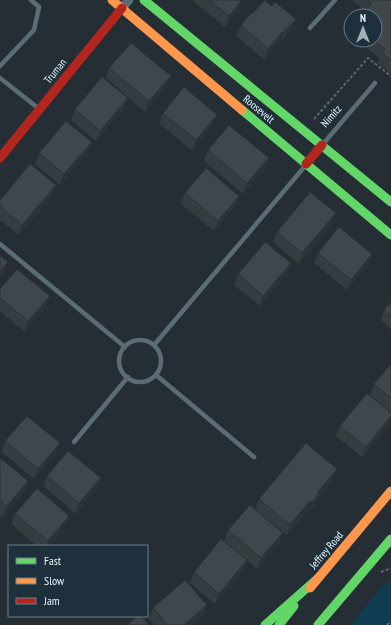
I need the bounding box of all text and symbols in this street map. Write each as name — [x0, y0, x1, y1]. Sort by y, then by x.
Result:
north arrow — [343, 8, 383, 48]
text: N — [360, 11, 366, 25]
street label: Truman — [41, 56, 69, 86]
street label: Roosevelt — [240, 92, 278, 126]
street label: Nimitz — [318, 102, 344, 130]
street label: Jeffrey Road — [305, 528, 346, 573]
legend — [8, 545, 148, 617]
text: Fast — [44, 553, 62, 568]
text: Slow — [44, 573, 65, 588]
text: Jam — [43, 593, 60, 608]

